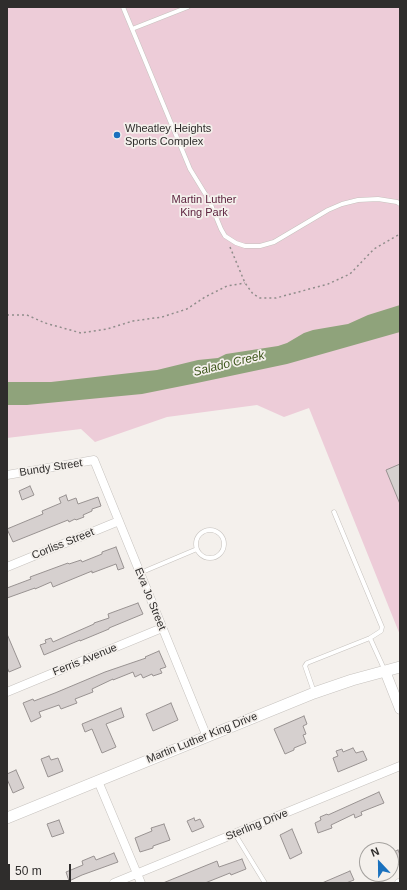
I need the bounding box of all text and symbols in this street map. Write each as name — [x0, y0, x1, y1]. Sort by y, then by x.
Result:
place label: Wheatley Heights Sports Complex — [125, 122, 211, 148]
marker: Wheatley Heights Sports Complex — [112, 130, 122, 140]
park label: Martin Luther King Park — [172, 193, 236, 219]
water label: Salado Creek — [192, 348, 266, 380]
street label: Bundy Street — [19, 457, 83, 479]
street label: Corliss Street — [30, 526, 96, 562]
street label: Eva Jo Street — [132, 566, 168, 632]
street label: Ferris Avenue — [51, 641, 119, 679]
street label: Martin Luther King Drive — [145, 710, 259, 766]
street label: Sterling Drive — [224, 807, 290, 843]
north arrow — [359, 842, 399, 882]
text: N — [369, 845, 381, 859]
scale bar — [10, 856, 73, 882]
text: 50 m — [15, 864, 42, 878]

